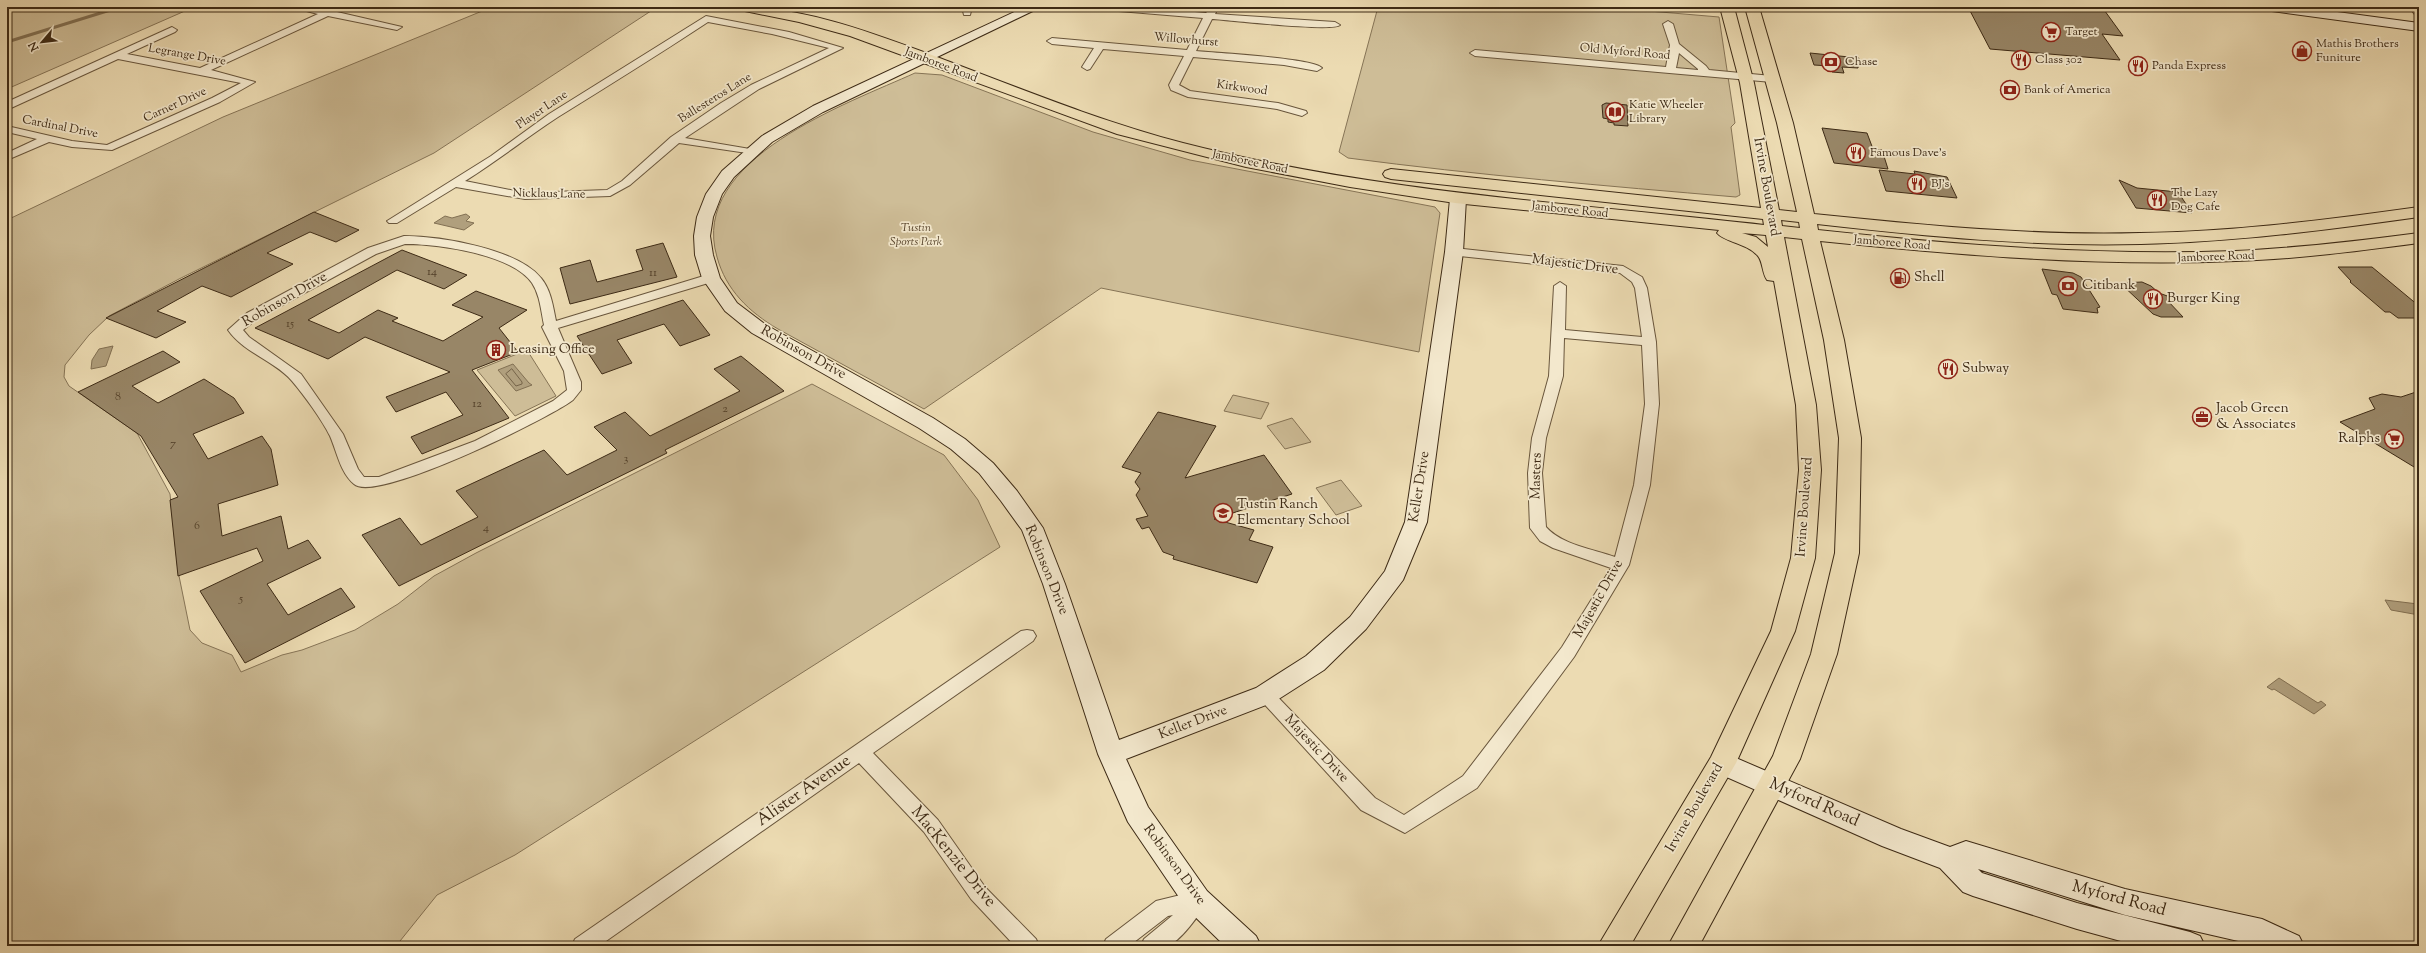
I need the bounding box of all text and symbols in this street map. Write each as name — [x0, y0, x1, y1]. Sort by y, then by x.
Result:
supermarket icon: Target — [2040, 21, 2062, 43]
north arrow — [22, 22, 62, 62]
place label: Target — [2065, 23, 2098, 41]
street label: Willowhurst — [1153, 28, 1219, 52]
place label: Mathis Brothers Funiture — [2316, 35, 2399, 67]
text: N — [25, 38, 44, 55]
street label: Legrange Drive — [147, 39, 228, 71]
street label: Old Myford Road — [1579, 39, 1671, 65]
shop icon: Mathis Brothers Funiture — [2291, 40, 2313, 62]
street label: Jamboree Road — [901, 42, 980, 87]
restaurant icon: Class 302 — [2010, 49, 2032, 71]
bank icon: Chase — [1820, 51, 1842, 73]
place label: Class 302 — [2035, 51, 2083, 69]
place label: Chase — [1845, 53, 1878, 71]
restaurant icon: Panda Express — [2127, 55, 2149, 77]
place label: Panda Express — [2152, 57, 2226, 75]
street label: Ballesteros Lane — [675, 68, 755, 128]
street label: Kirkwood — [1215, 76, 1269, 101]
bank icon: Bank of America — [1999, 79, 2021, 101]
place label: Bank of America — [2024, 81, 2111, 99]
street label: Carner Drive — [140, 82, 210, 127]
street label: Player Lane — [512, 86, 572, 134]
place label: Katie Wheeler Library — [1629, 96, 1704, 128]
library icon: Katie Wheeler Library — [1604, 101, 1626, 123]
street label: Cardinal Drive — [21, 111, 100, 143]
street label: Irvine Boulevard — [1747, 136, 1785, 238]
restaurant icon: Famous Dave's — [1845, 142, 1867, 164]
place label: Famous Dave's — [1870, 144, 1947, 162]
street label: Jamboree Road — [1209, 145, 1290, 179]
restaurant icon: BJ's — [1906, 173, 1928, 195]
place label: BJ's — [1931, 175, 1950, 193]
street label: Nicklaus Lane — [512, 184, 586, 204]
place label: The Lazy Dog Cafe — [2171, 184, 2220, 216]
restaurant icon: The Lazy Dog Cafe — [2146, 189, 2168, 211]
street label: Jamboree Road — [1530, 197, 1610, 223]
park label: Tustin Sports Park — [890, 219, 943, 251]
street label: Jamboree Road — [1852, 231, 1931, 255]
street label: Jamboree Road — [2176, 247, 2255, 267]
street label: Majestic Drive — [1531, 250, 1619, 280]
house number: 14 — [427, 263, 437, 281]
house number: 11 — [649, 264, 657, 282]
fuel station icon: Shell — [1889, 267, 1911, 289]
street label: Robinson Drive — [239, 268, 331, 332]
place label: Shell — [1914, 268, 1945, 288]
bank icon: Citibank — [2057, 275, 2079, 297]
place label: Citibank — [2082, 276, 2136, 296]
restaurant icon: Burger King — [2142, 288, 2164, 310]
place label: Burger King — [2167, 289, 2240, 309]
house number: 15 — [286, 315, 294, 333]
street label: Robinson Drive — [757, 321, 849, 385]
building icon: Leasing Office — [485, 339, 507, 361]
place label: Leasing Office — [510, 340, 595, 360]
restaurant icon: Subway — [1937, 358, 1959, 380]
place label: Subway — [1962, 359, 2009, 379]
house number: 8 — [115, 388, 121, 406]
house number: 12 — [472, 395, 482, 413]
place label: Jacob Green & Associates — [2215, 399, 2296, 435]
house number: 2 — [722, 400, 728, 418]
office icon: Jacob Green & Associates — [2191, 406, 2213, 428]
supermarket icon: Ralphs — [2383, 428, 2405, 450]
place label: Ralphs — [2338, 429, 2380, 449]
house number: 7 — [170, 435, 176, 453]
house number: 3 — [624, 450, 629, 468]
street label: Keller Drive — [1404, 450, 1436, 524]
street label: Masters — [1526, 452, 1548, 500]
street label: Irvine Boulevard — [1792, 456, 1818, 558]
place label: Tustin Ranch Elementary School — [1237, 495, 1350, 531]
school or university icon: Tustin Ranch Elementary School — [1212, 502, 1234, 524]
house number: 6 — [194, 517, 200, 535]
house number: 4 — [483, 519, 489, 537]
street label: Robinson Drive — [1019, 522, 1073, 618]
street label: Majestic Drive — [1569, 556, 1629, 642]
house number: 5 — [238, 590, 243, 608]
street label: Keller Drive — [1156, 701, 1230, 745]
street label: Majestic Drive — [1279, 710, 1353, 788]
street label: Alister Avenue — [752, 749, 856, 833]
street label: Irvine Boulevard — [1661, 760, 1729, 856]
street label: Myford Road — [1765, 772, 1863, 834]
street label: MacKenzie Drive — [905, 801, 1001, 913]
street label: Robinson Drive — [1138, 821, 1210, 909]
street label: Myford Road — [2069, 875, 2169, 923]

